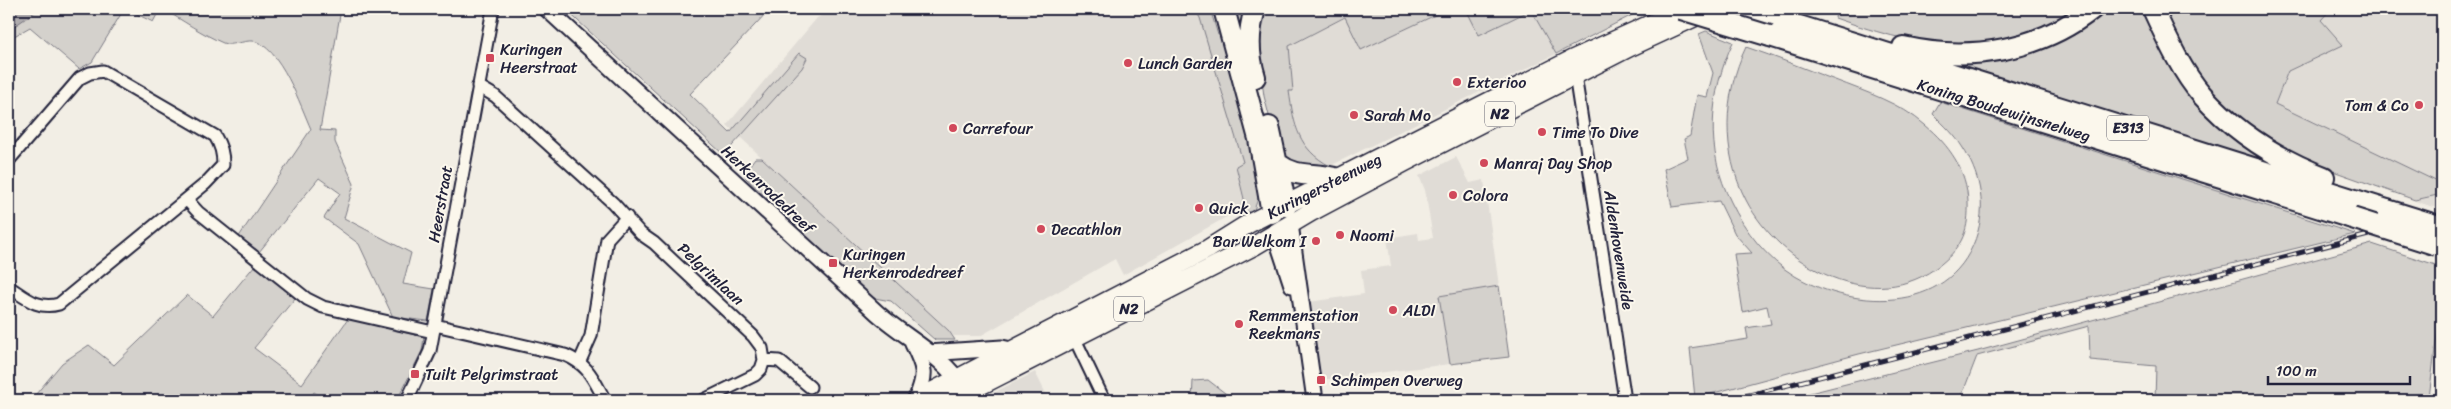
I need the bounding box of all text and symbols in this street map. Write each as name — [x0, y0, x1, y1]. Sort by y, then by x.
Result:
place label: Kuringen Heerstraat — [500, 35, 578, 82]
place label: Lunch Garden — [1138, 49, 1233, 78]
marker: Kuringen Heerstraat — [484, 52, 496, 64]
marker: Lunch Garden — [1122, 57, 1134, 69]
place label: Exterioo — [1467, 68, 1526, 97]
street label: Koning Boudewijnsnelweg — [1914, 70, 2094, 150]
marker: Exterioo — [1451, 76, 1463, 88]
place label: Tom & Co — [2345, 91, 2409, 120]
marker: Tom & Co — [2413, 99, 2425, 111]
place label: Sarah Mo — [1364, 101, 1431, 130]
road number: N2 — [1485, 102, 1515, 126]
marker: Sarah Mo — [1348, 109, 1360, 121]
place label: Carrefour — [963, 114, 1034, 143]
road number: E313 — [2107, 116, 2149, 140]
place label: Time To Dive — [1552, 118, 1639, 147]
marker: Carrefour — [947, 122, 959, 134]
marker: Time To Dive — [1536, 126, 1548, 138]
street label: Herkenrodedreef — [714, 137, 823, 242]
street label: Kuringersteenweg — [1261, 144, 1387, 228]
place label: Manraj Day Shop — [1494, 149, 1613, 178]
marker: Manraj Day Shop — [1478, 157, 1490, 169]
street label: Heerstraat — [419, 163, 461, 245]
place label: Colora — [1463, 181, 1508, 210]
street label: Aldenhovenweide — [1595, 187, 1643, 312]
marker: Colora — [1447, 189, 1459, 201]
place label: Quick — [1209, 194, 1249, 223]
marker: Quick — [1193, 202, 1205, 214]
place label: Decathlon — [1051, 215, 1122, 244]
place label: Naomi — [1350, 221, 1395, 250]
marker: Decathlon — [1035, 223, 1047, 235]
place label: Bar Welkom I — [1213, 227, 1308, 256]
marker: Naomi — [1334, 229, 1346, 241]
street label: Pelgrimlaan — [671, 235, 752, 313]
marker: Bar Welkom I — [1310, 235, 1322, 247]
place label: Kuringen Herkenrodedreef — [843, 240, 966, 287]
marker: Kuringen Herkenrodedreef — [827, 257, 839, 269]
road number: N2 — [1114, 296, 1144, 322]
place label: ALDI — [1402, 296, 1435, 325]
place label: Remmenstation Reekmans — [1249, 301, 1359, 348]
marker: ALDI — [1387, 304, 1399, 316]
marker: Remmenstation Reekmans — [1233, 318, 1245, 330]
scale bar — [2268, 354, 2411, 386]
text: 100 m — [2276, 358, 2317, 384]
place label: Tuilt Pelgrimstraat — [425, 360, 558, 389]
place label: Schimpen Overweg — [1331, 366, 1463, 395]
marker: Tuilt Pelgrimstraat — [409, 368, 421, 380]
marker: Schimpen Overweg — [1315, 374, 1327, 386]

